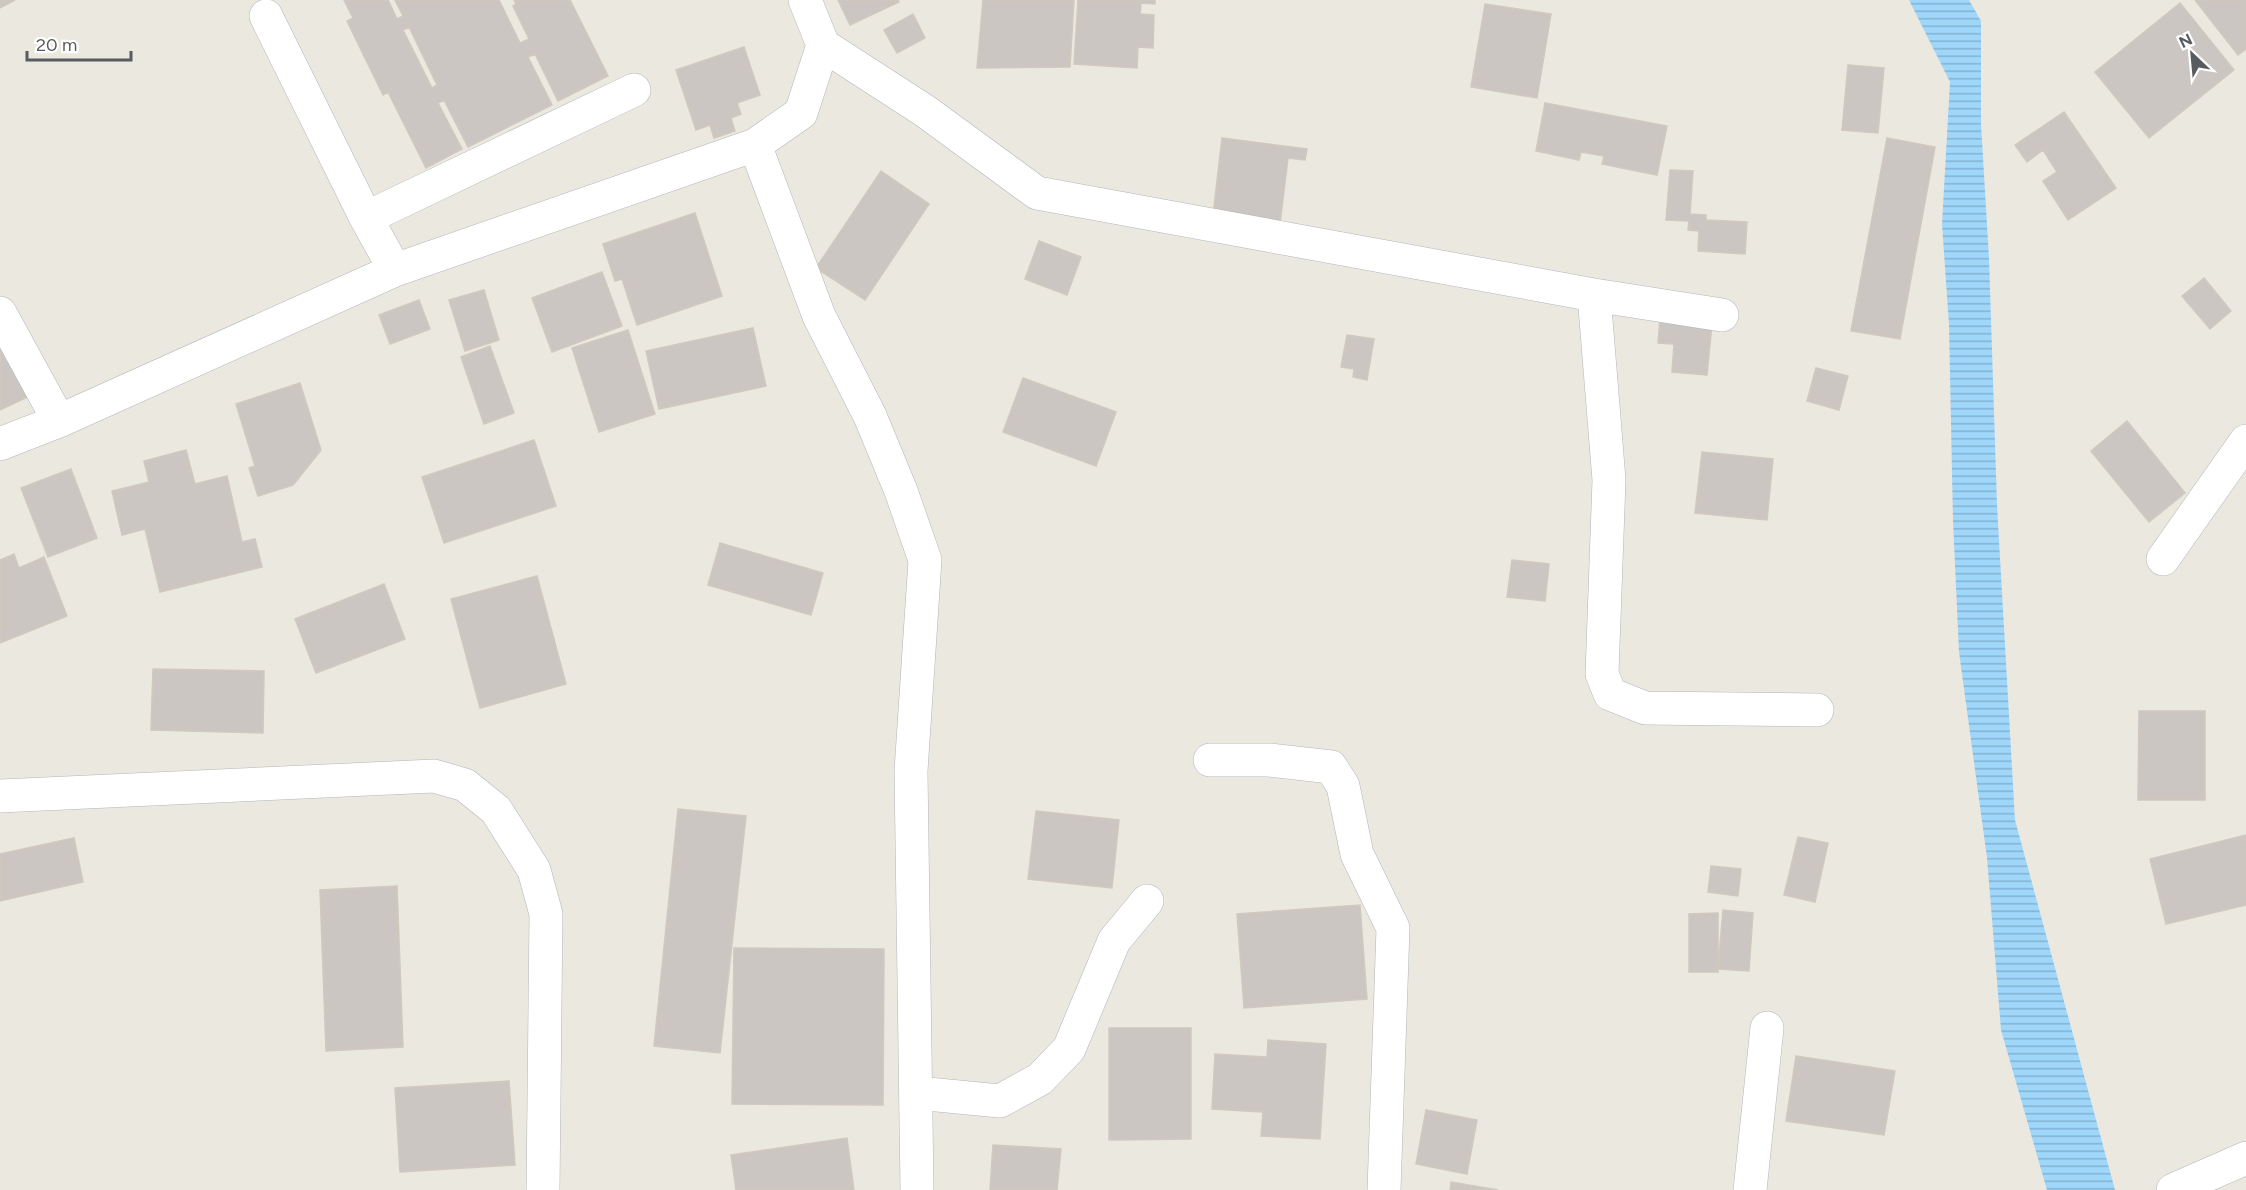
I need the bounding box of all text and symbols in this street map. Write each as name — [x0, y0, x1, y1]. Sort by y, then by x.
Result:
scale bar — [27, 24, 130, 62]
north arrow — [2162, 24, 2222, 84]
text: N — [2176, 30, 2195, 52]
text: 20 m — [36, 34, 77, 56]

